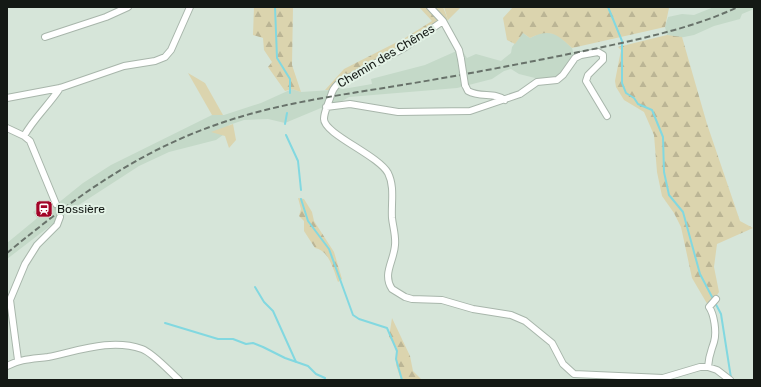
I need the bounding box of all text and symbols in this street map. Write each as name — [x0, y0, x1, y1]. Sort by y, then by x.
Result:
street label: Chemin des Chênes — [335, 21, 437, 91]
station icon: Bossière — [34, 199, 54, 219]
place label: Bossière — [57, 202, 105, 216]

